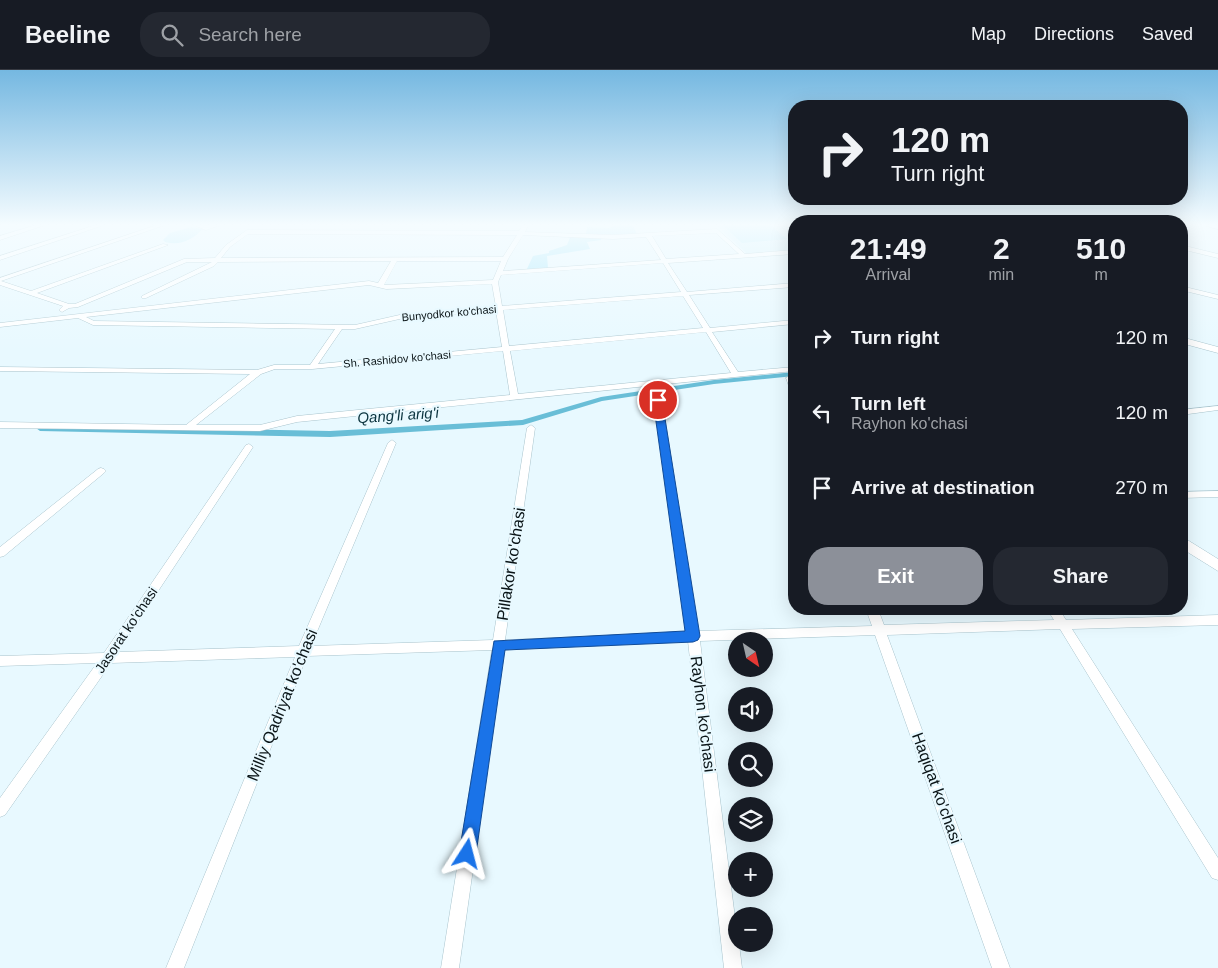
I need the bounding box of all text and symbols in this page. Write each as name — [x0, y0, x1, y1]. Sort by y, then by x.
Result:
search box — [140, 12, 490, 57]
text: Beeline — [25, 21, 110, 48]
icon: search — [158, 21, 186, 49]
text: Search here — [198, 24, 302, 45]
text: Map — [971, 24, 1006, 44]
text: Directions — [1034, 24, 1114, 44]
text: Saved — [1142, 24, 1193, 44]
icon: right — [808, 120, 873, 185]
text: 120 m — [891, 120, 990, 159]
text: Turn right — [891, 161, 984, 186]
text: 21:49 — [850, 232, 927, 265]
text: 2 — [993, 232, 1010, 265]
text: 510 — [1076, 232, 1126, 265]
text: Arrival — [866, 266, 911, 283]
text: min — [988, 266, 1014, 283]
text: m — [1094, 266, 1108, 283]
street label: Bunyodkor ko'chasi — [401, 303, 497, 323]
icon: right — [808, 324, 836, 352]
text: Turn right — [851, 327, 939, 348]
text: 120 m — [1115, 327, 1168, 348]
street label: Sh. Rashidov ko'chasi — [343, 348, 451, 370]
pin — [637, 379, 679, 421]
icon: arrive — [644, 386, 672, 414]
text: Turn left — [851, 393, 926, 414]
icon: left — [808, 399, 836, 427]
text: 120 m — [1115, 402, 1168, 423]
water label: Qang'li arig'i — [357, 404, 440, 426]
text: Rayhon ko'chasi — [851, 415, 968, 432]
icon: arrive — [808, 474, 836, 502]
text: Arrive at destination — [851, 477, 1035, 498]
text: 270 m — [1115, 477, 1168, 498]
street label: Pillakor ko'chasi — [494, 506, 528, 622]
button: Exit — [808, 547, 983, 605]
button: Share — [993, 547, 1168, 605]
street label: Jasorat ko'chasi — [91, 584, 161, 676]
street label: Milliy Qadriyat ko'chasi — [244, 627, 320, 783]
north arrow — [728, 632, 772, 678]
map controls — [728, 632, 773, 952]
street label: Rayhon ko'chasi — [687, 655, 719, 773]
button: sound — [728, 687, 773, 732]
street label: Haqiqat ko'chasi — [909, 730, 965, 846]
button: search — [728, 742, 773, 787]
button: layers — [728, 797, 773, 842]
position arrow — [440, 827, 492, 879]
button: + — [728, 852, 773, 897]
button: − — [728, 907, 773, 952]

